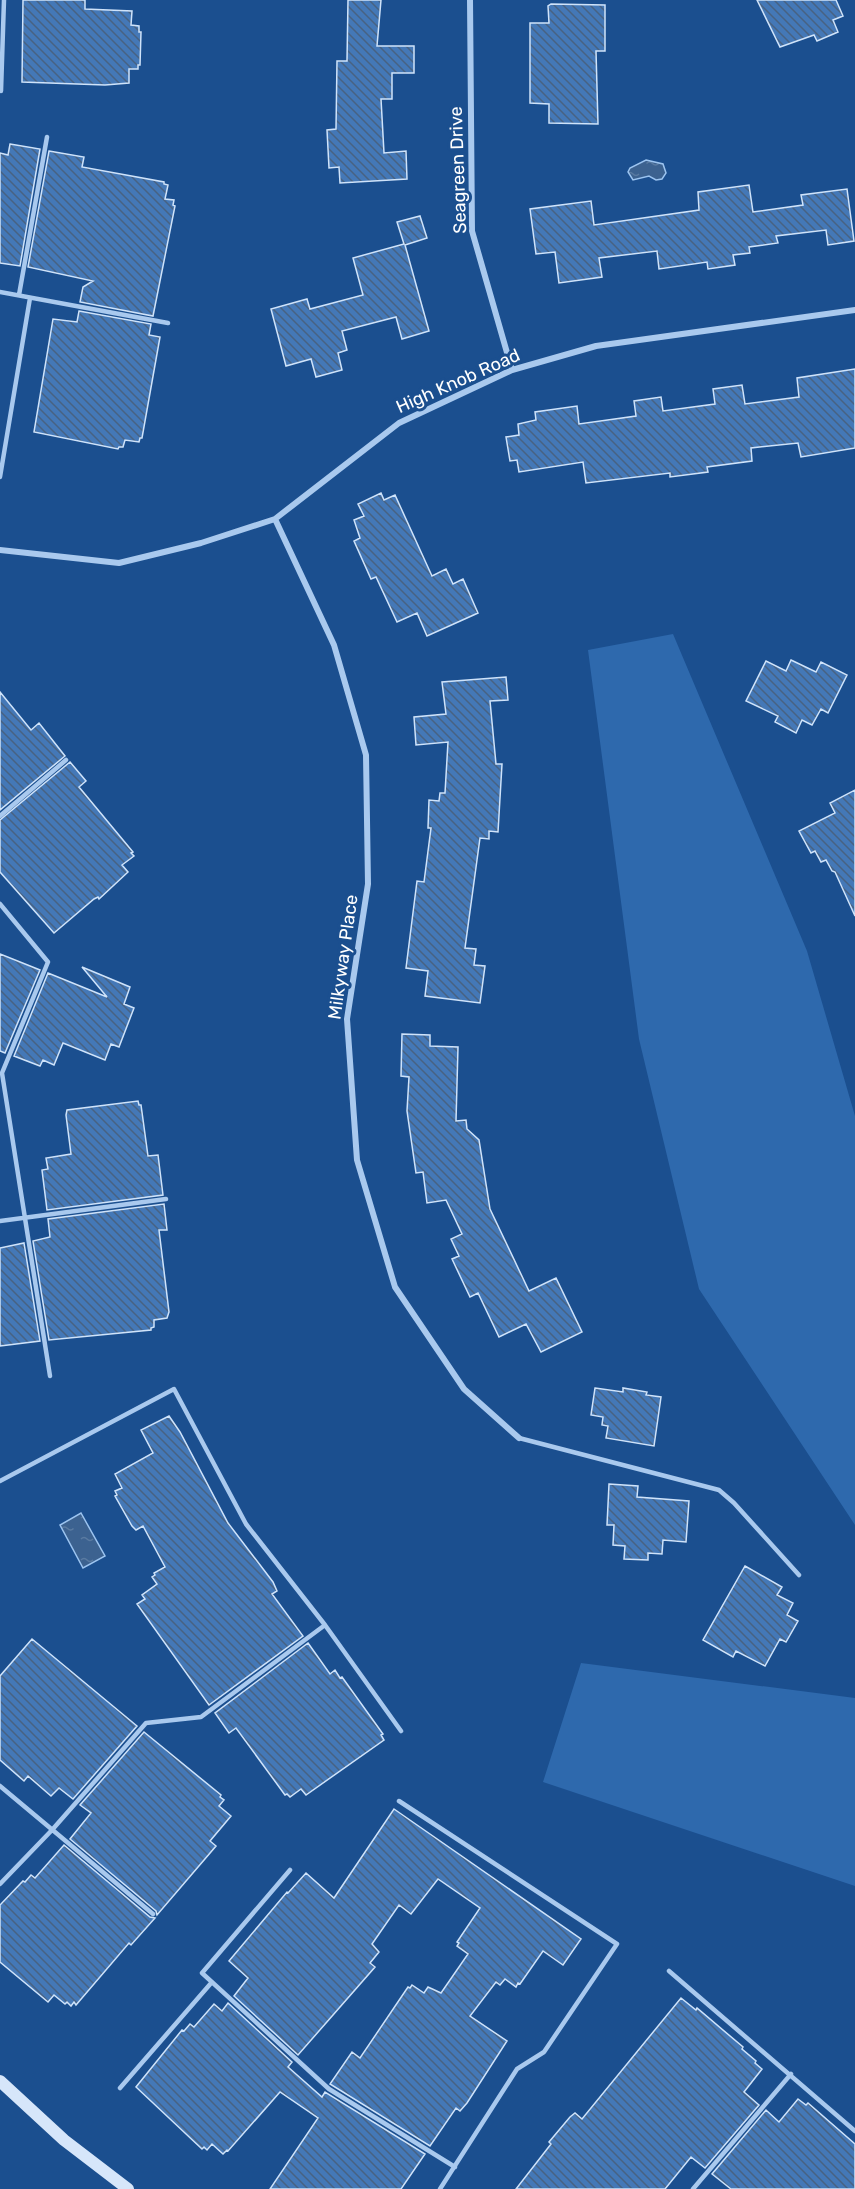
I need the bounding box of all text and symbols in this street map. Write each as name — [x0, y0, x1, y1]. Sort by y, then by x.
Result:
street label: Seagreen Drive — [445, 106, 471, 234]
street label: High Knob Road — [393, 344, 523, 418]
street label: Milkyway Place — [323, 893, 363, 1021]

